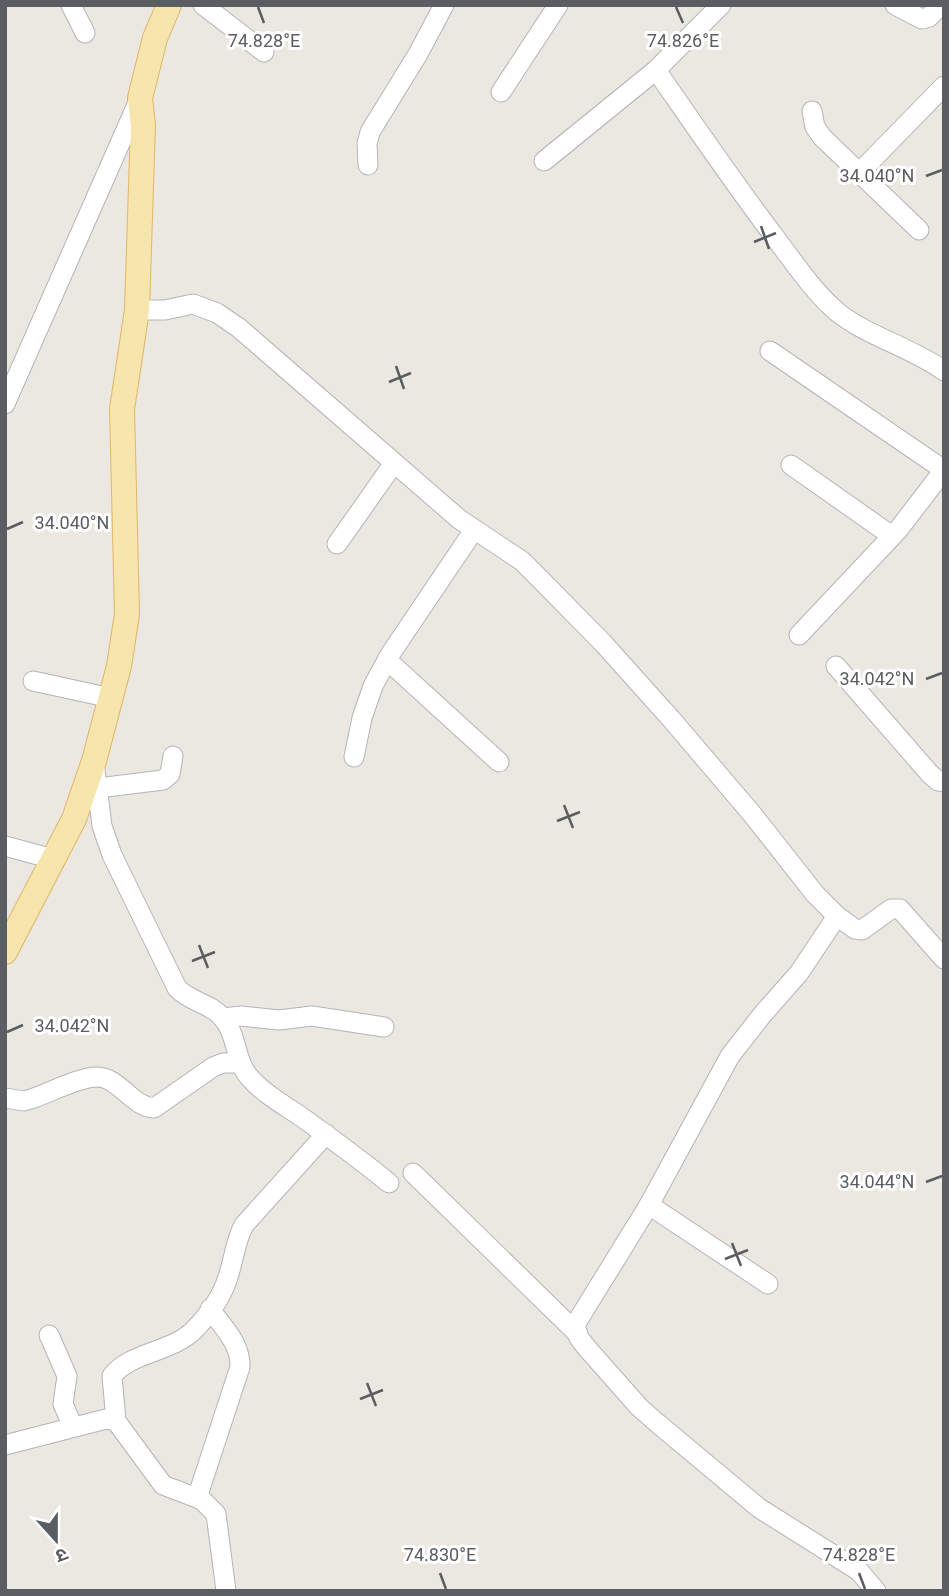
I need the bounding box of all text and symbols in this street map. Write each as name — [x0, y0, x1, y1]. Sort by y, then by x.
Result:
text: 74.828°E — [228, 30, 300, 51]
text: 74.826°E — [647, 30, 719, 51]
text: 34.040°N — [840, 165, 914, 186]
text: 34.040°N — [35, 512, 109, 533]
text: 34.042°N — [840, 668, 914, 689]
text: 34.042°N — [35, 1015, 109, 1036]
text: 34.044°N — [840, 1171, 914, 1192]
north arrow — [21, 1505, 91, 1575]
text: उ — [52, 1543, 71, 1568]
text: 74.830°E — [404, 1544, 476, 1565]
text: 74.828°E — [823, 1544, 895, 1565]

